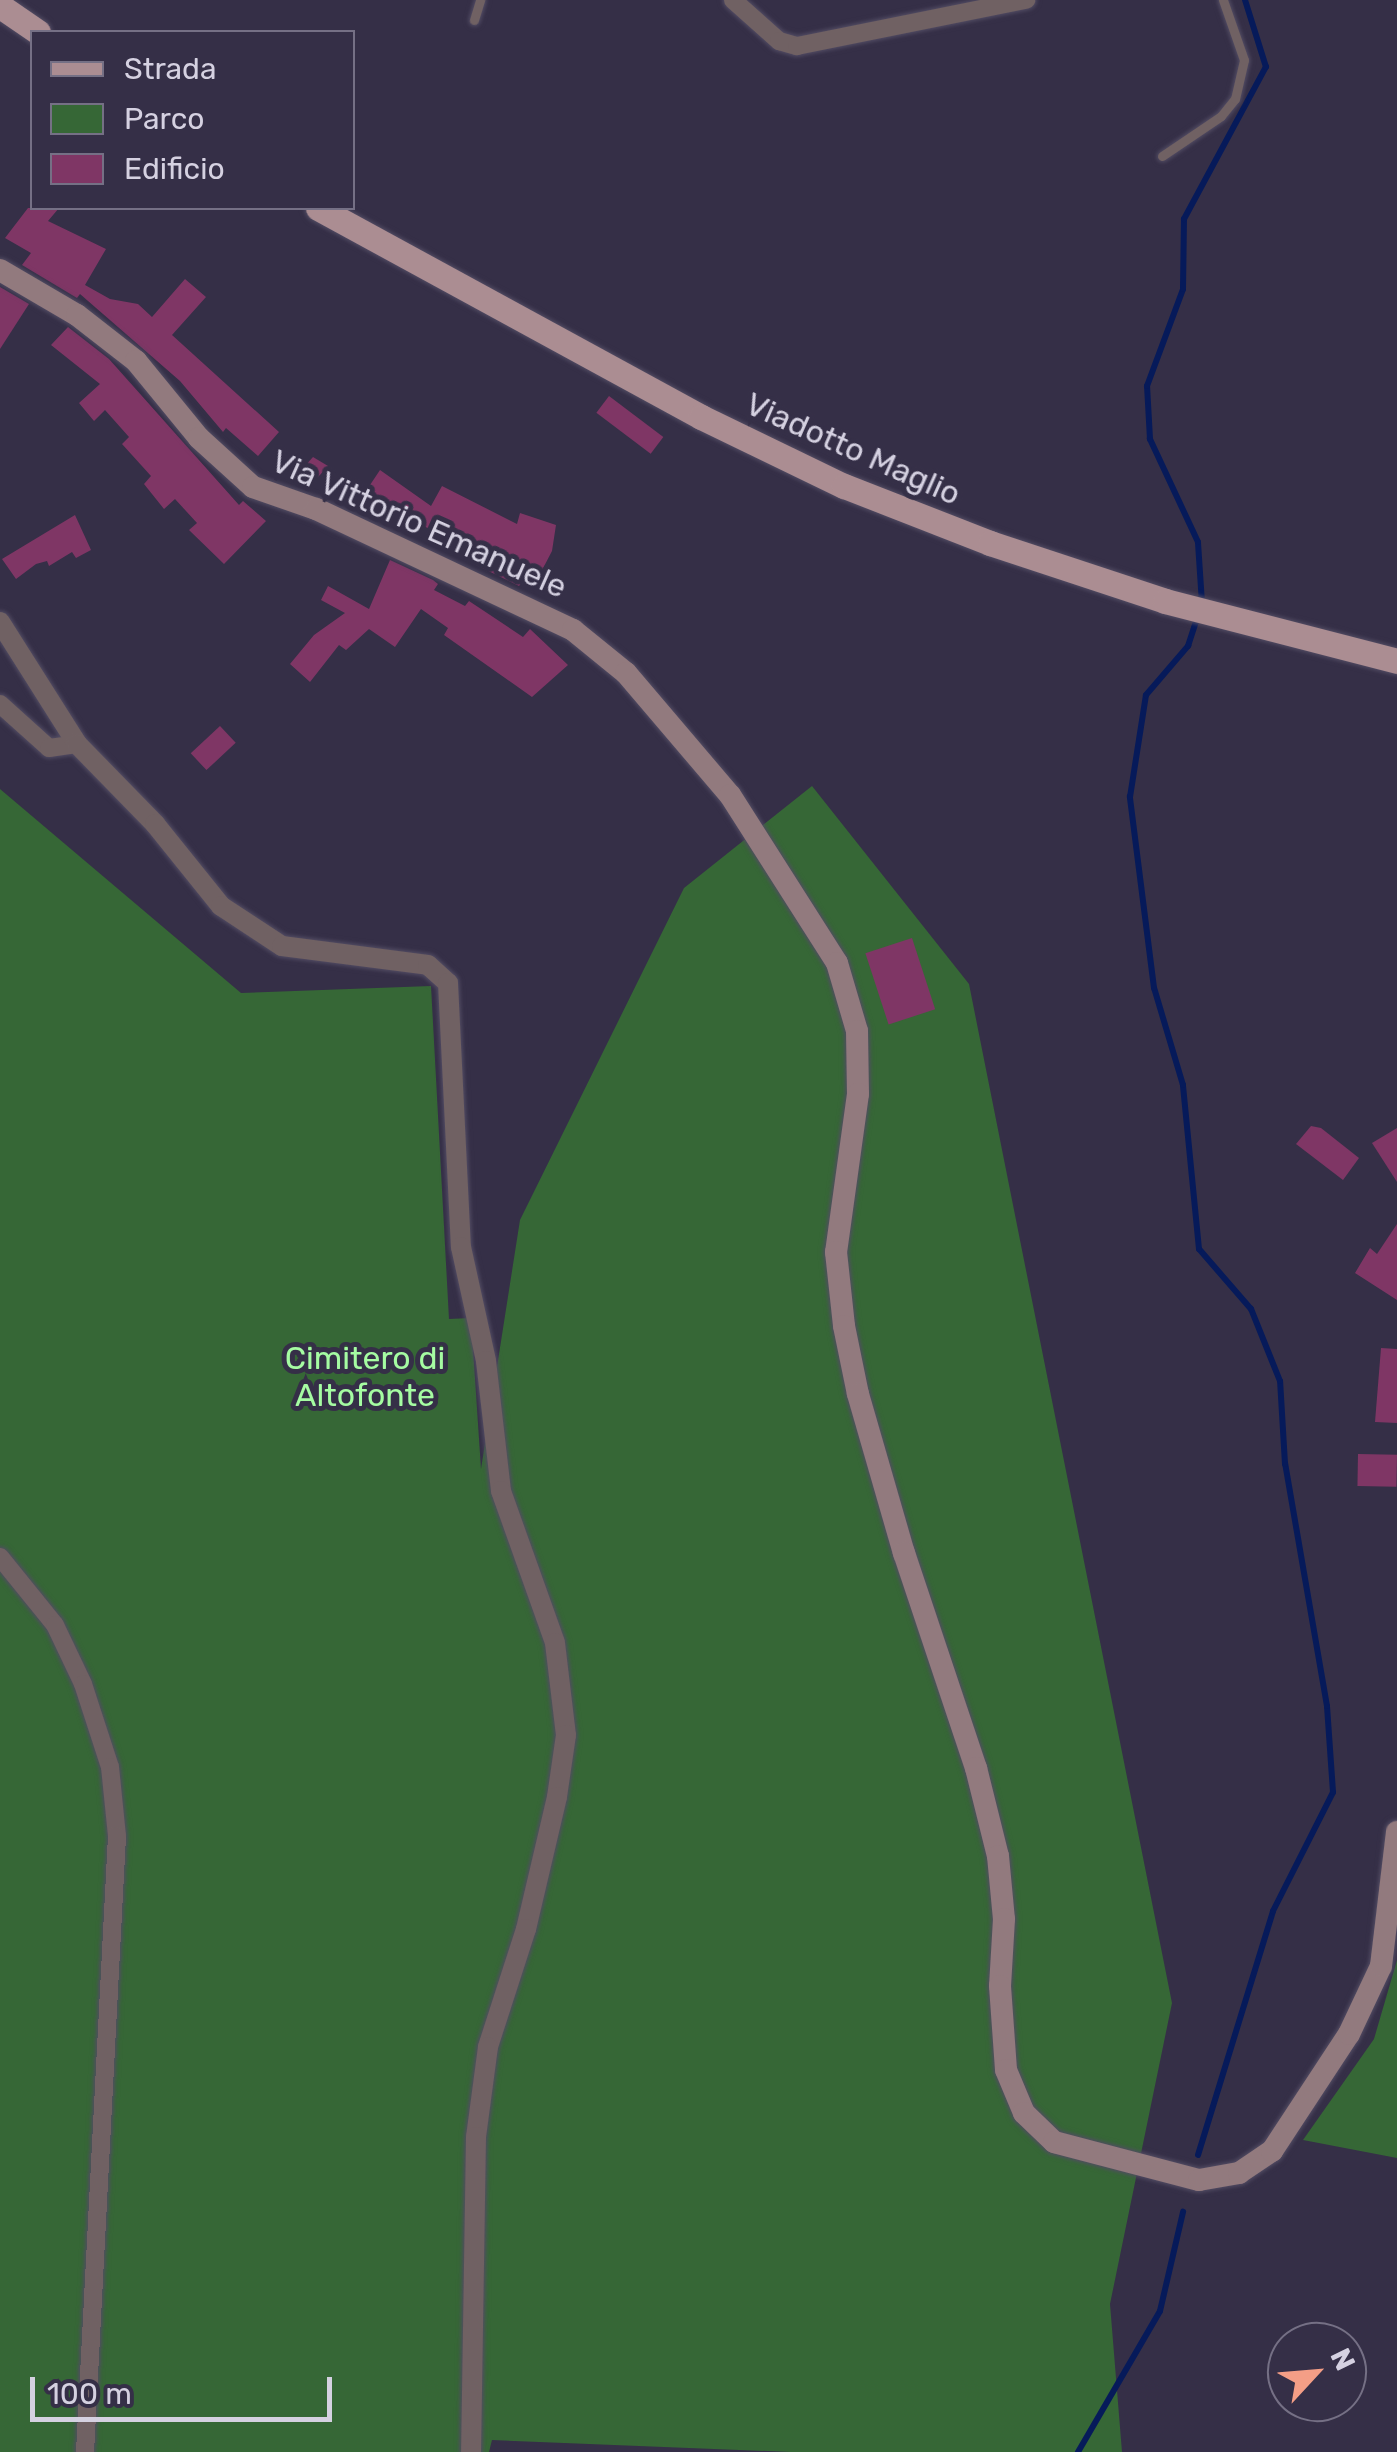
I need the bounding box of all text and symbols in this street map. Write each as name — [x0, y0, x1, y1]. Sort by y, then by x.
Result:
legend — [30, 30, 355, 210]
text: Strada — [124, 51, 217, 87]
text: Parco — [124, 101, 204, 137]
text: Edificio — [124, 151, 225, 187]
street label: Viadotto Maglio — [740, 385, 966, 513]
street label: Via Vittorio Emanuele — [265, 441, 573, 607]
park label: Cimitero di Altofonte — [285, 1340, 445, 1415]
north arrow — [1267, 2322, 1367, 2422]
text: N — [1323, 2343, 1362, 2376]
scale bar — [35, 2357, 338, 2419]
text: 100 m — [47, 2376, 132, 2412]

